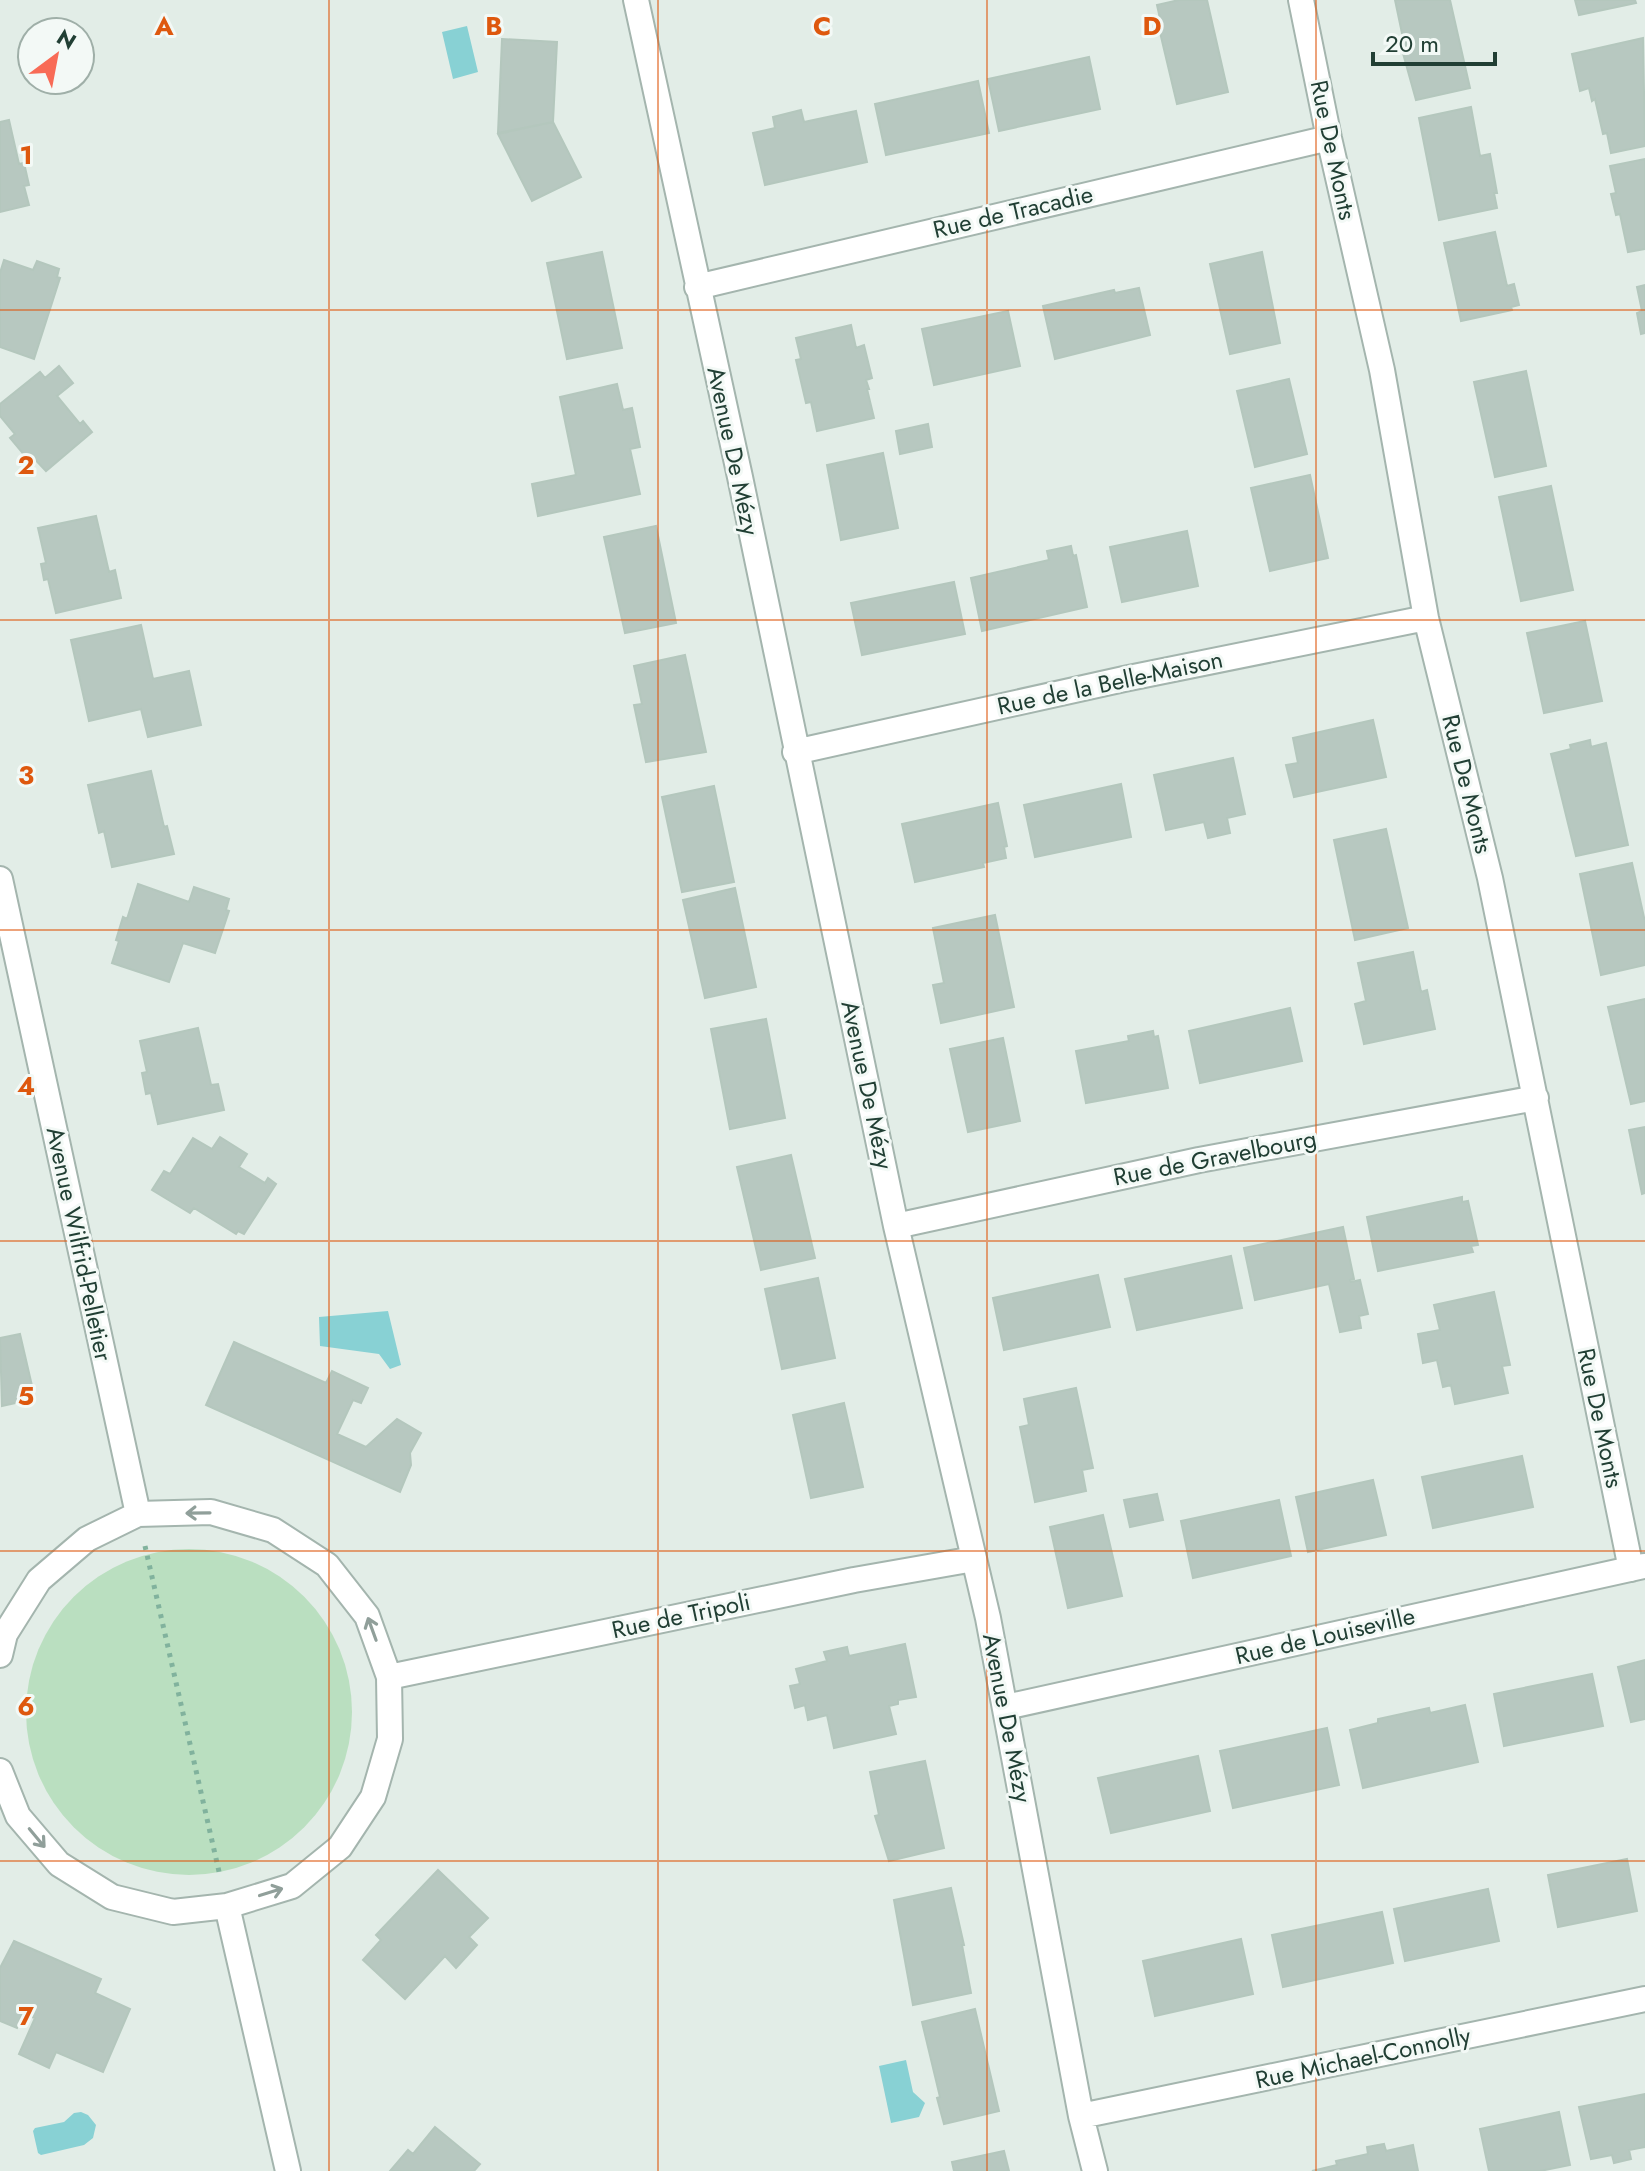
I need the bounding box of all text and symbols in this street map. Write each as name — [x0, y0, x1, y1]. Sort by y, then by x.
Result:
text: A — [153, 7, 174, 45]
text: B — [485, 7, 503, 45]
text: C — [813, 7, 831, 45]
text: D — [1142, 7, 1162, 45]
north arrow — [16, 16, 96, 96]
scale bar — [1373, 16, 1495, 66]
text: N — [51, 21, 82, 57]
text: 20 m — [1385, 26, 1439, 61]
street label: Rue De Monts — [1302, 77, 1365, 223]
text: 1 — [19, 136, 33, 174]
street label: Rue de Tracadie — [929, 176, 1096, 247]
street label: Avenue De Mézy — [699, 363, 769, 539]
text: 2 — [17, 446, 35, 484]
street label: Rue de la Belle-Maison — [994, 641, 1226, 724]
street label: Rue De Monts — [1433, 711, 1502, 857]
text: 3 — [18, 756, 34, 794]
street label: Avenue De Mézy — [833, 997, 903, 1173]
text: 4 — [17, 1067, 35, 1105]
street label: Rue de Gravelbourg — [1110, 1121, 1319, 1194]
street label: Avenue Wilfrid-Pelletier — [38, 1124, 122, 1365]
street label: Rue De Monts — [1569, 1345, 1632, 1491]
text: 5 — [18, 1377, 34, 1415]
one-way arrow — [185, 1505, 212, 1520]
street label: Rue de Tripoli — [608, 1584, 754, 1647]
street label: Rue de Louiseville — [1232, 1598, 1418, 1673]
one-way arrow — [364, 1618, 378, 1642]
street label: Avenue De Mézy — [974, 1630, 1041, 1806]
text: 6 — [17, 1687, 35, 1725]
one-way arrow — [28, 1827, 46, 1848]
one-way arrow — [258, 1884, 284, 1899]
text: 7 — [18, 1997, 34, 2035]
street label: Rue Michael-Connolly — [1252, 2018, 1474, 2097]

